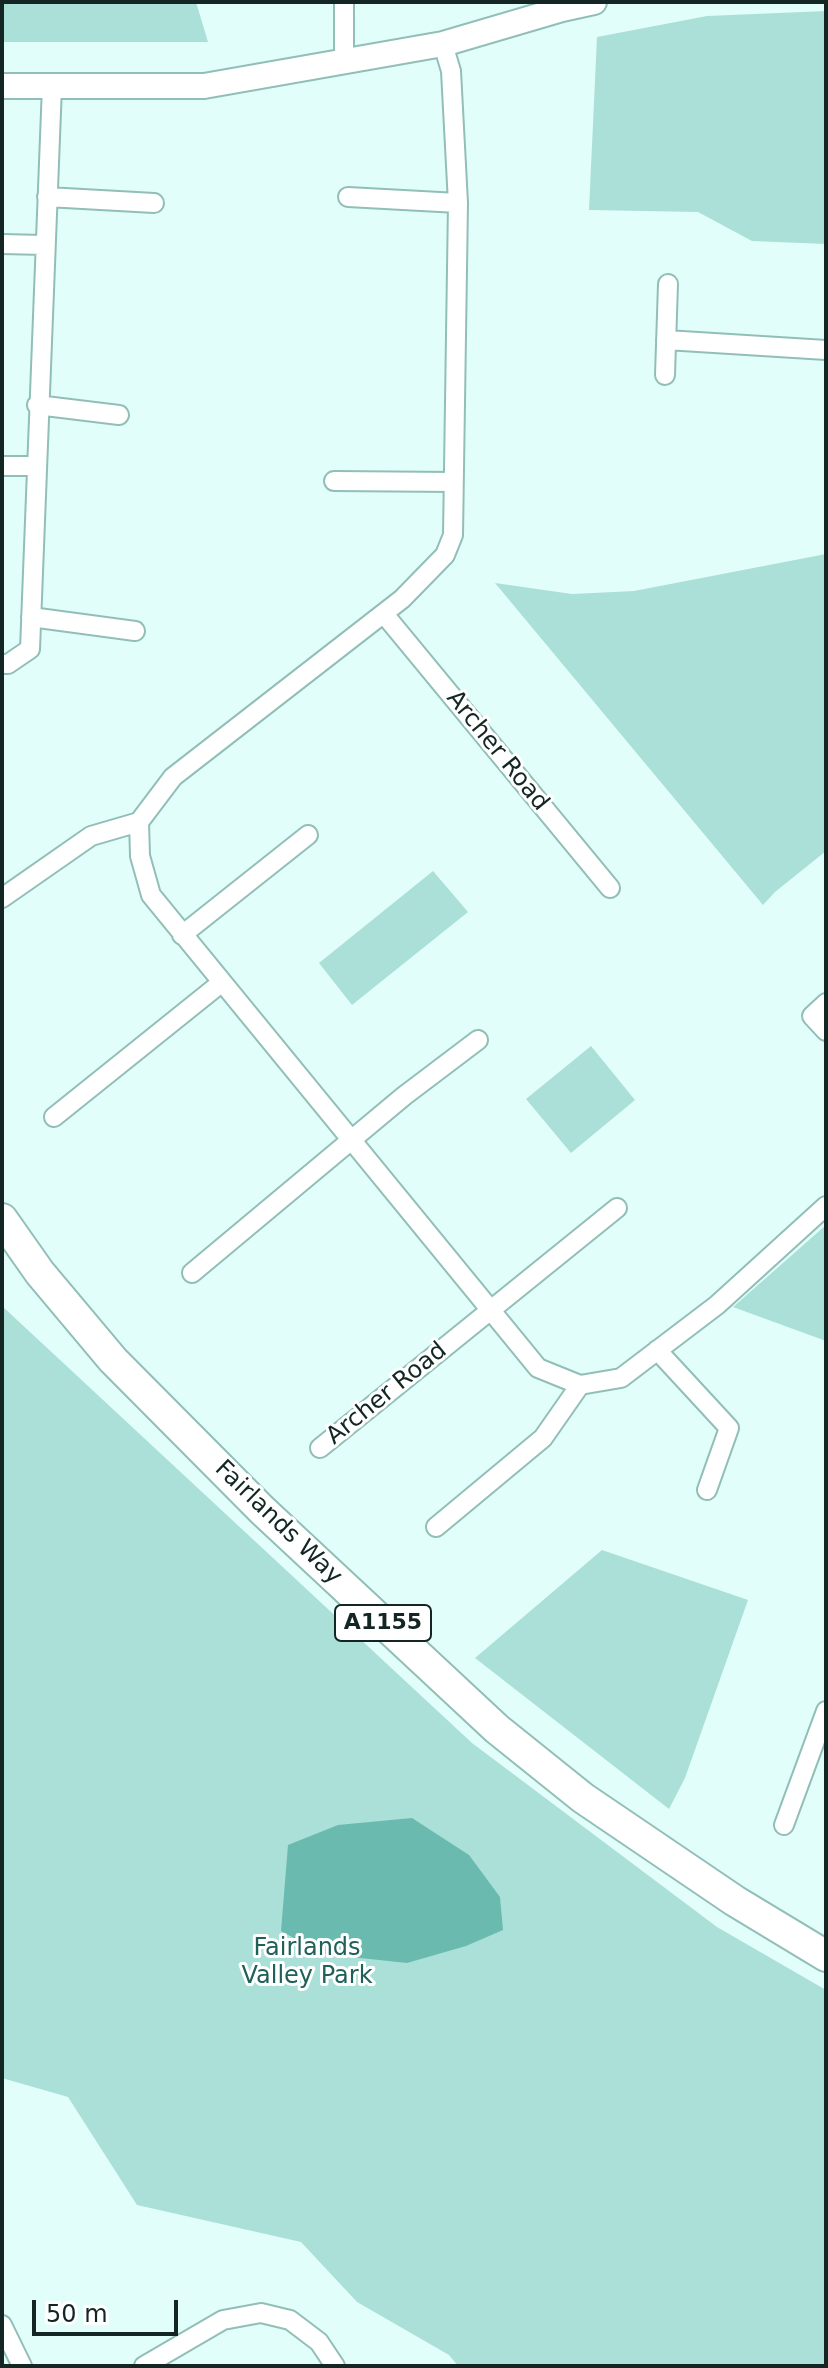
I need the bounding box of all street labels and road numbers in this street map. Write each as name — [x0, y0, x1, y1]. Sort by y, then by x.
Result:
street label: Archer Road — [440, 685, 554, 817]
street label: Archer Road — [321, 1337, 453, 1451]
street label: Fairlands Way — [208, 1455, 348, 1591]
road number: A1155 — [335, 1605, 431, 1641]

